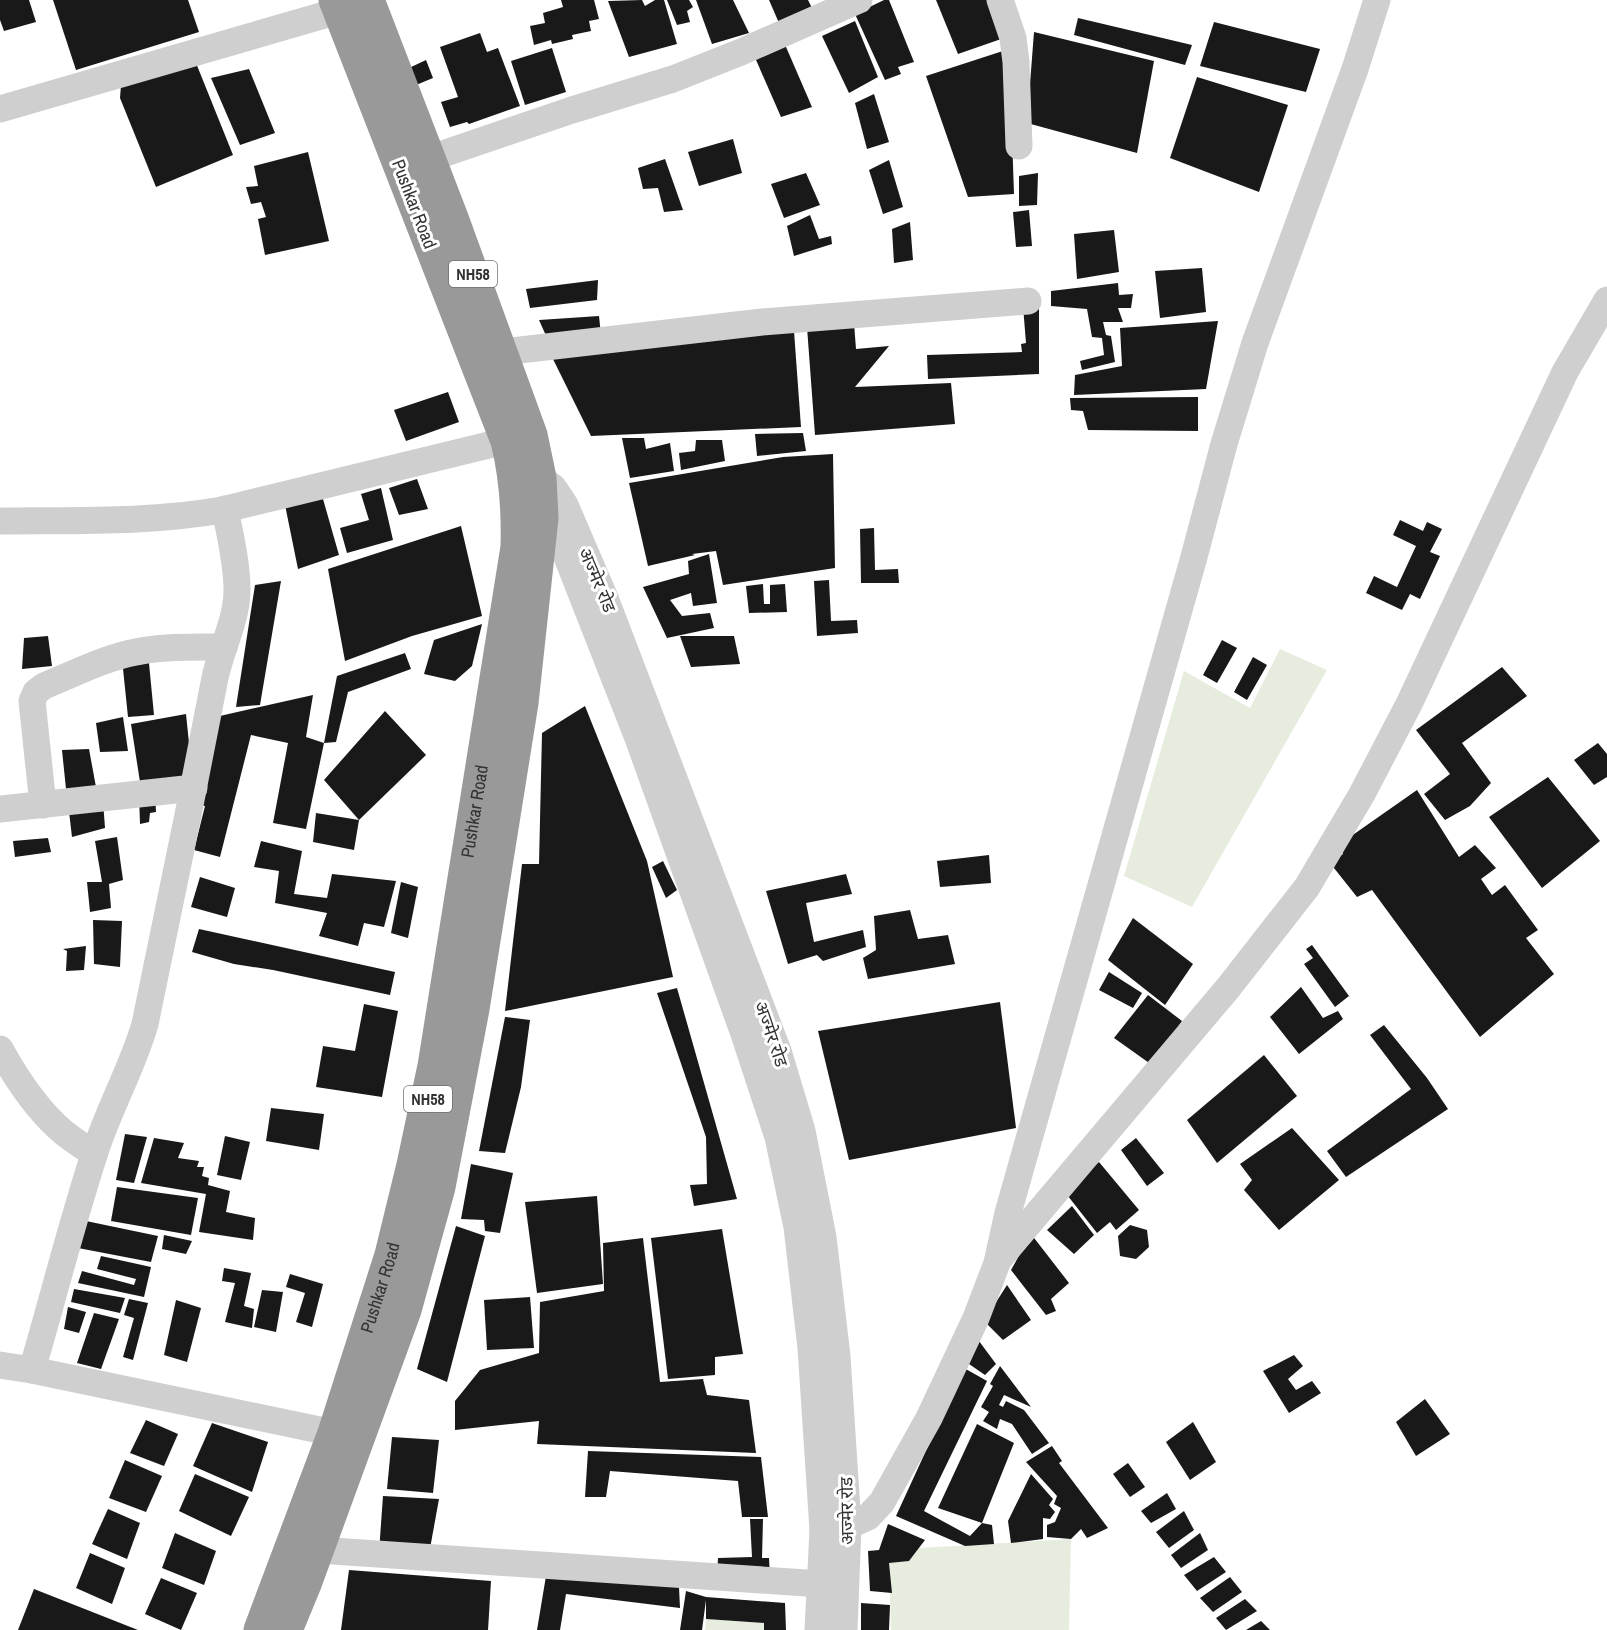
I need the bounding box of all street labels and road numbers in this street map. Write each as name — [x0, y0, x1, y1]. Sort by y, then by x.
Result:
street label: Pushkar Road — [386, 156, 443, 252]
road number: NH58 — [449, 261, 497, 287]
street label: अज्मेर रोड — [573, 544, 622, 616]
street label: Pushkar Road — [454, 763, 494, 860]
street label: अज्मेर रोड — [749, 998, 794, 1070]
road number: NH58 — [404, 1086, 452, 1112]
street label: Pushkar Road — [354, 1240, 406, 1336]
street label: अज्मेर रोड — [833, 1476, 860, 1545]

